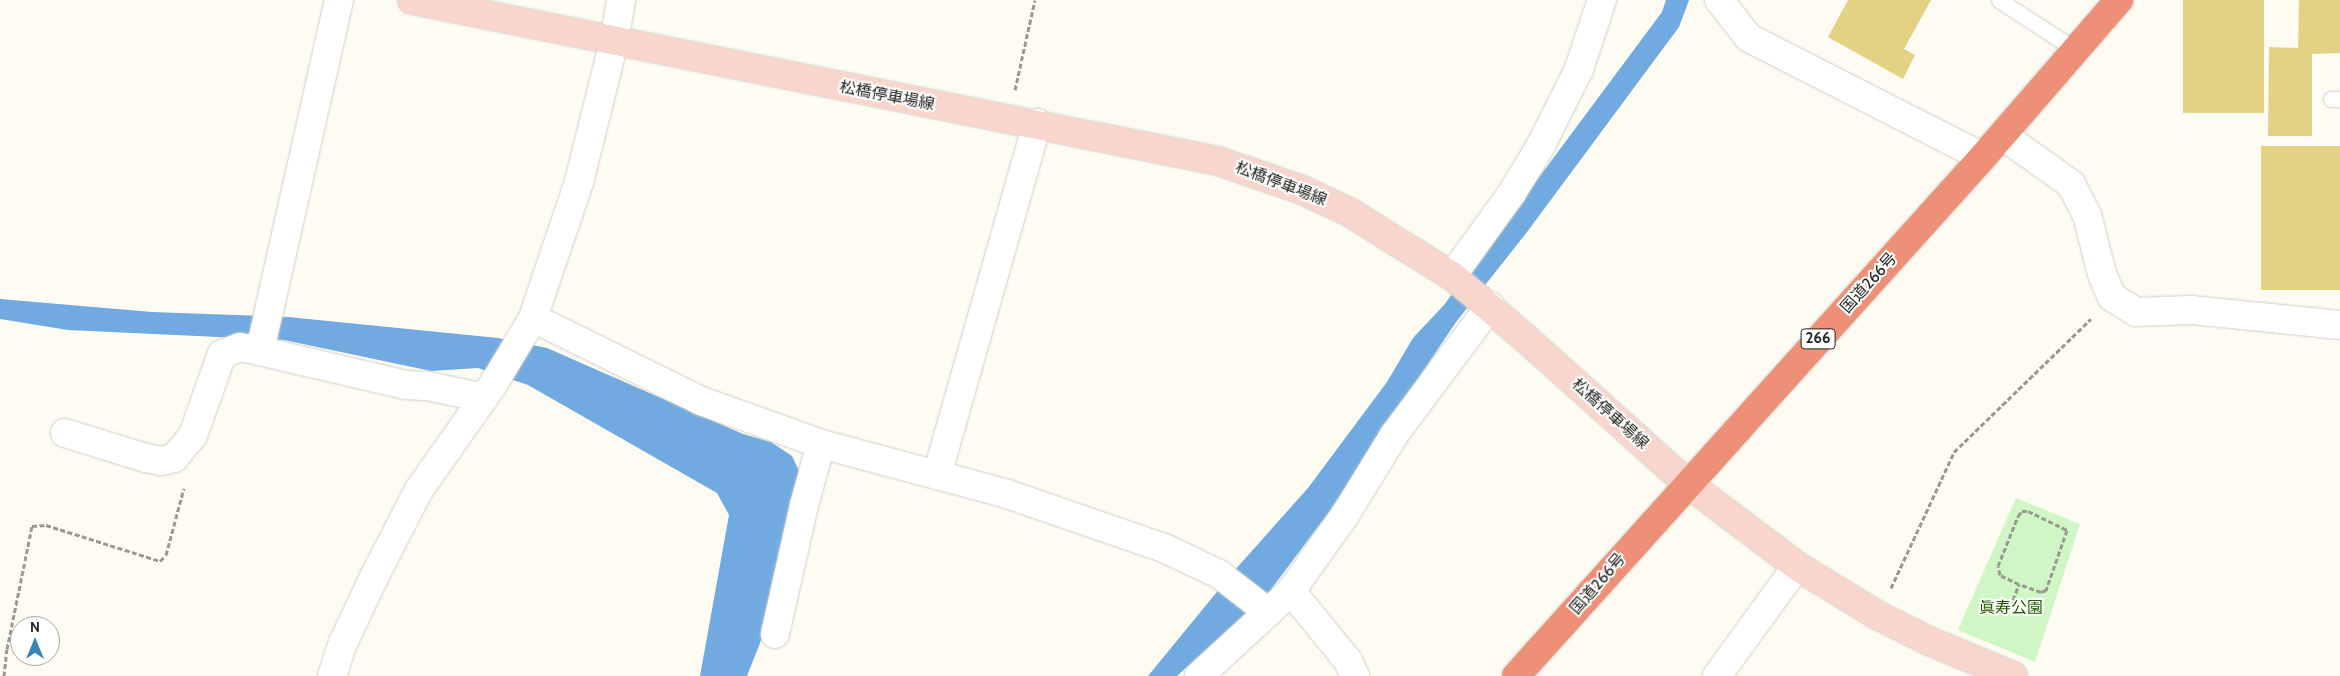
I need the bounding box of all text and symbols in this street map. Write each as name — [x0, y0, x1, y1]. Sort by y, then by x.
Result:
street label: 松橋停車場線 — [838, 77, 936, 115]
street label: 松橋停車場線 — [1233, 158, 1329, 210]
street label: 国道266号 — [1837, 249, 1901, 317]
road number: 266 — [1800, 326, 1836, 352]
street label: 松橋停車場線 — [1568, 375, 1652, 453]
street label: 国道266号 — [1566, 550, 1630, 618]
park label: 眞寿公園 — [1979, 598, 2043, 618]
north arrow — [10, 616, 60, 666]
text: N — [30, 618, 40, 636]

